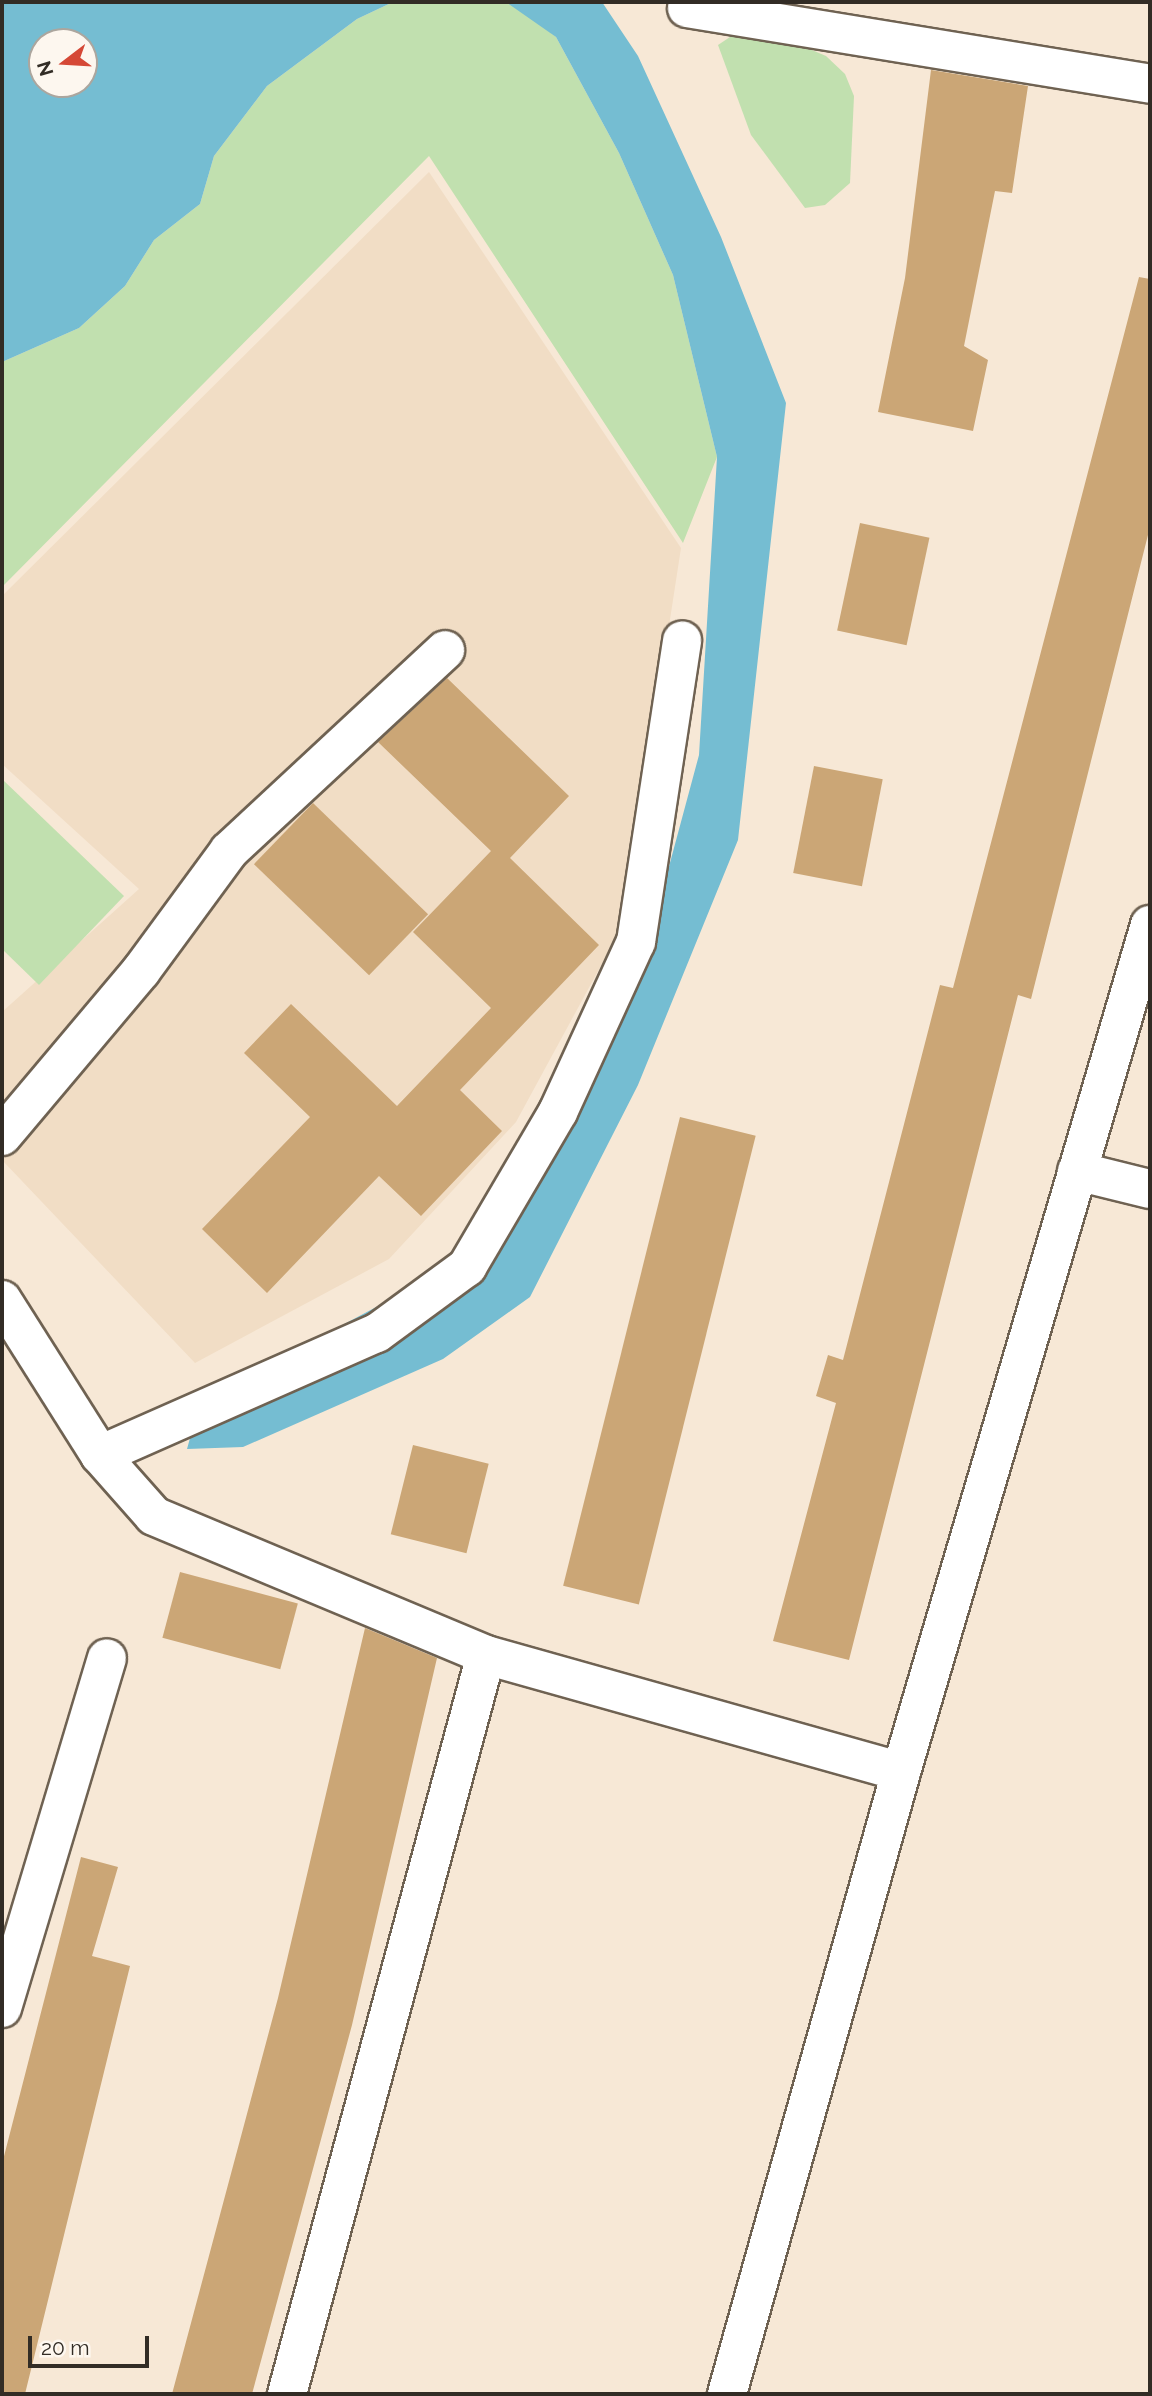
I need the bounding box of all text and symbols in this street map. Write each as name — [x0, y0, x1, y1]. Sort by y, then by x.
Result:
north arrow — [28, 28, 98, 98]
text: N — [32, 58, 57, 79]
scale bar — [32, 2322, 152, 2366]
text: 20 m — [41, 2335, 89, 2360]

